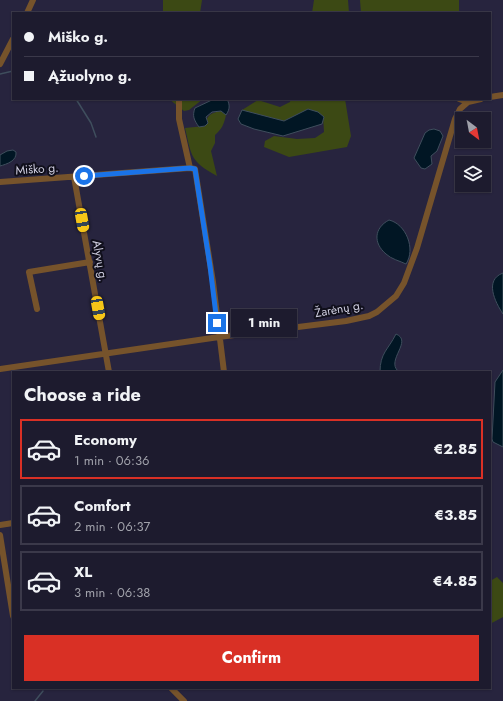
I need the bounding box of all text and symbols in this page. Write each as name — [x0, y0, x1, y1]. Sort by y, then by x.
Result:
text: Miško g. — [48, 26, 108, 48]
text: Ąžuolyno g. — [48, 65, 132, 87]
north arrow — [455, 112, 491, 148]
map controls — [455, 112, 491, 192]
button: layers — [455, 156, 491, 192]
street label: Miško g. — [15, 159, 59, 179]
route start — [75, 167, 93, 185]
car — [74, 207, 90, 233]
street label: Alyvų g. — [87, 239, 113, 283]
car — [90, 295, 106, 321]
street label: Žarėnų g. — [313, 296, 365, 322]
callout: 1 min — [231, 309, 297, 337]
text: 1 min — [248, 313, 280, 332]
route end — [208, 314, 226, 332]
text: Choose a ride — [24, 382, 141, 408]
text: Economy — [74, 429, 137, 451]
icon: car — [26, 431, 62, 467]
text: €2.85 — [433, 438, 477, 460]
text: 1 min · 06:36 — [74, 451, 150, 470]
text: Comfort — [74, 495, 131, 517]
icon: car — [26, 497, 62, 533]
text: €3.85 — [434, 504, 477, 526]
text: 2 min · 06:37 — [74, 517, 150, 536]
text: XL — [74, 561, 92, 583]
icon: car — [26, 563, 62, 599]
text: €4.85 — [433, 570, 477, 592]
text: 3 min · 06:38 — [74, 583, 150, 602]
button: Confirm — [24, 635, 479, 681]

